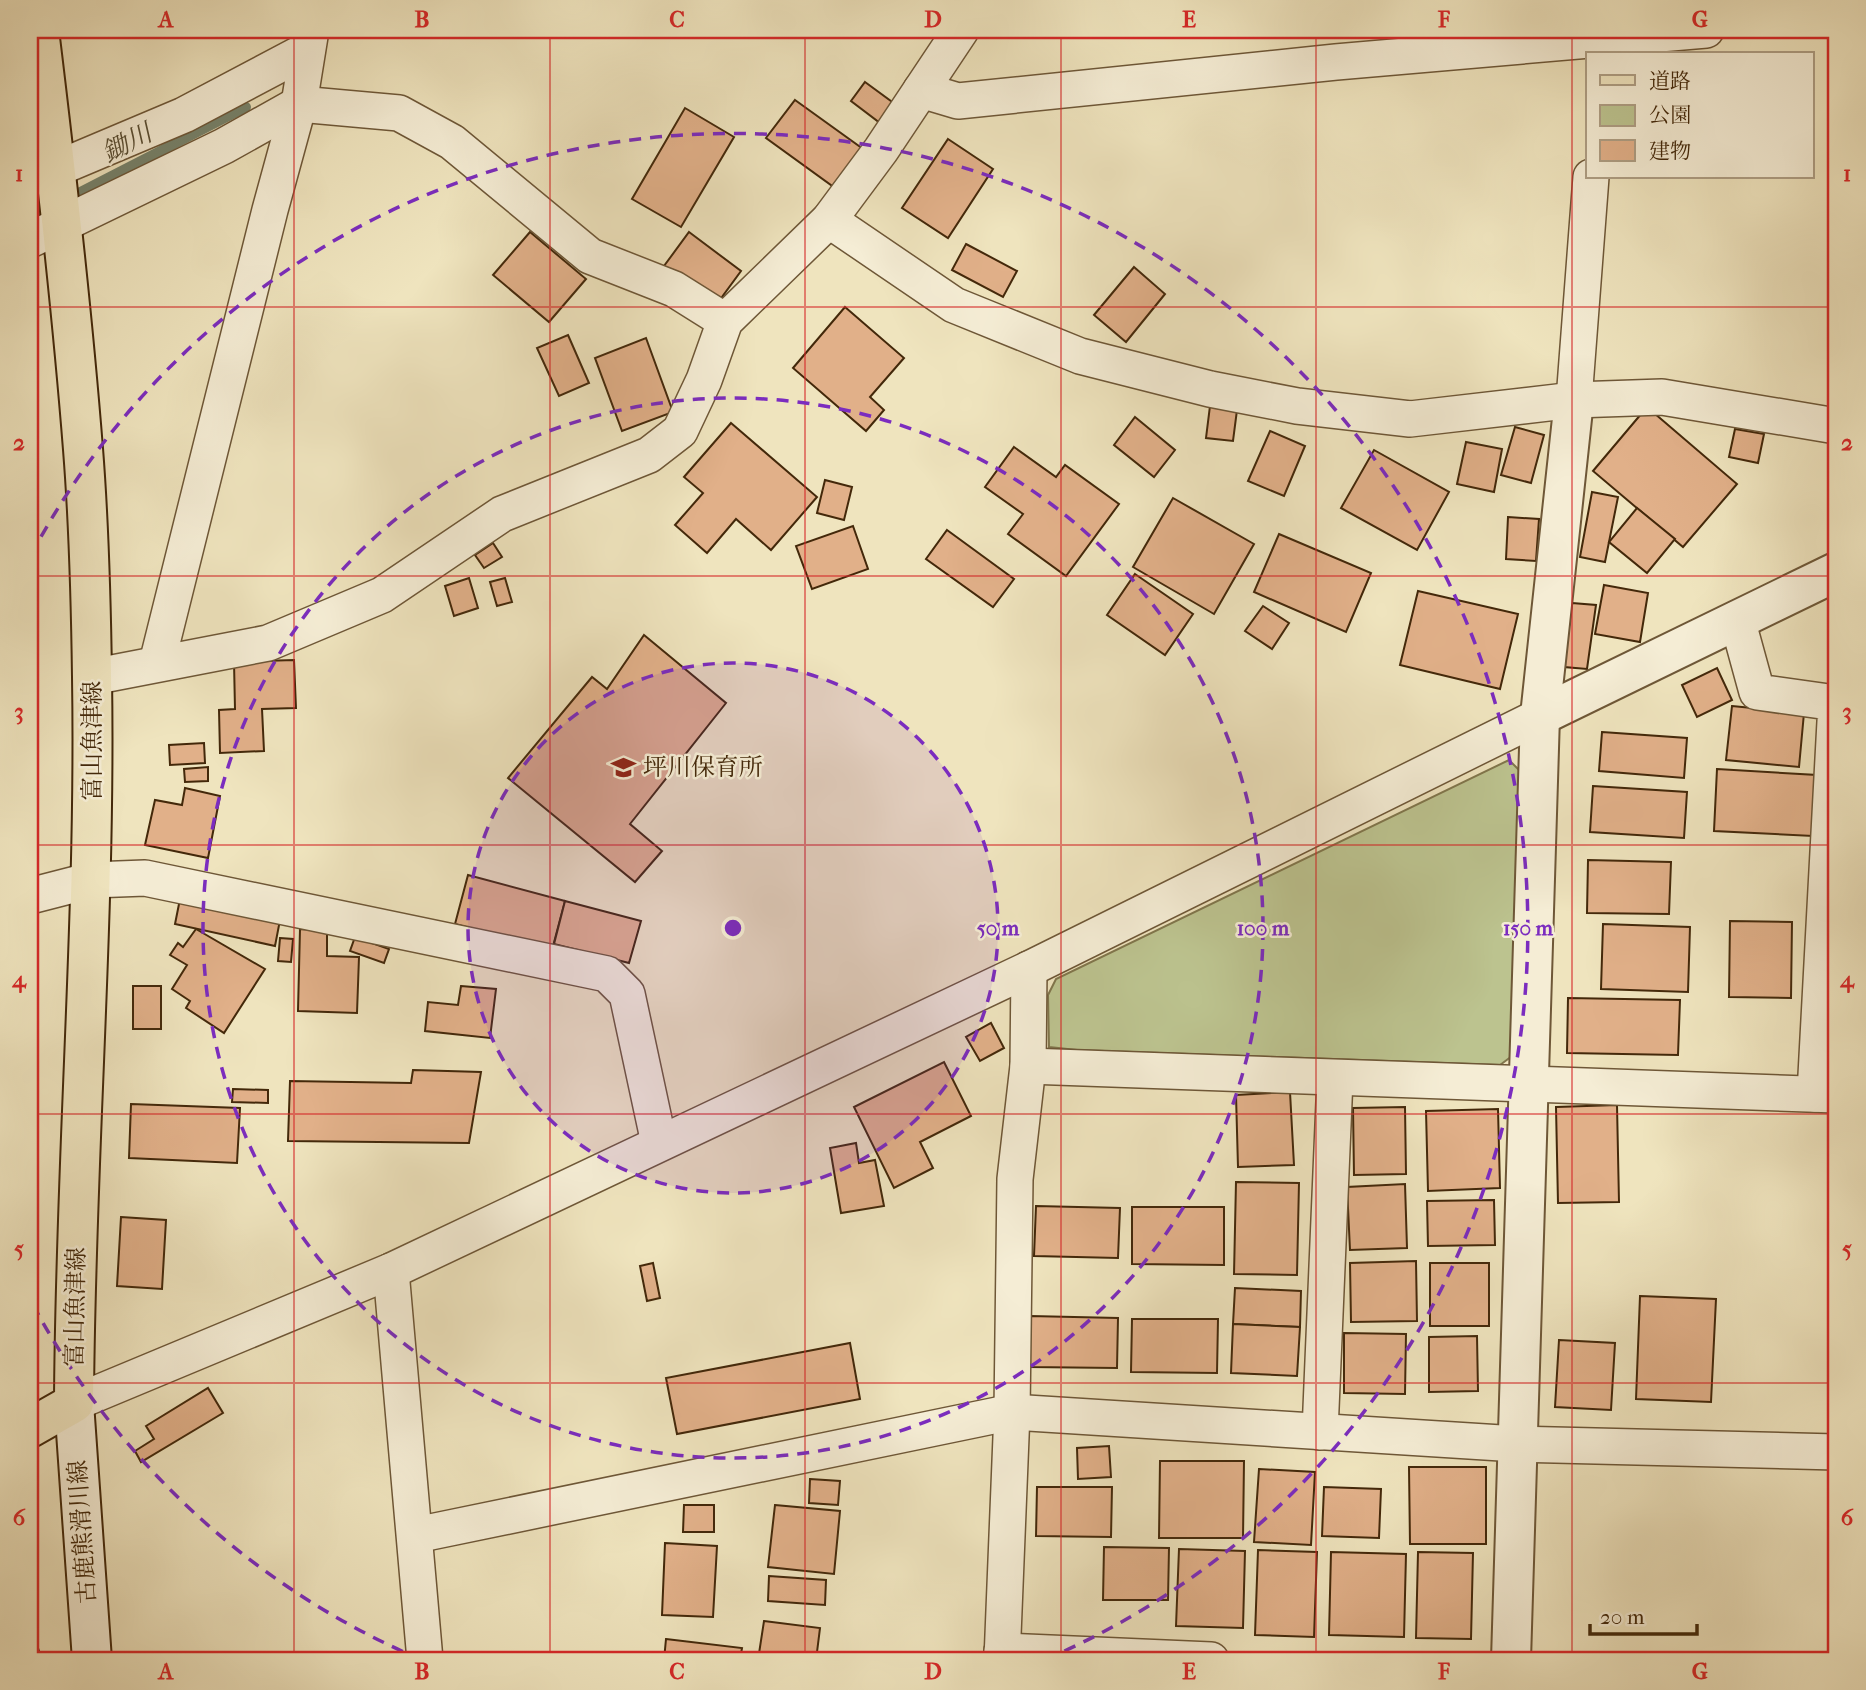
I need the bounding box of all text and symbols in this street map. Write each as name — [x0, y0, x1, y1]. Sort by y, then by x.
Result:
text: A — [157, 6, 175, 33]
text: B — [415, 6, 430, 33]
text: C — [669, 6, 685, 33]
text: D — [924, 6, 942, 33]
text: E — [1182, 6, 1196, 33]
text: F — [1437, 6, 1451, 33]
text: G — [1692, 6, 1708, 33]
legend — [1586, 52, 1814, 178]
text: 道路 — [1649, 69, 1691, 93]
text: 公園 — [1649, 103, 1691, 127]
water label: 鋤川 — [97, 116, 160, 169]
text: 建物 — [1649, 139, 1691, 163]
text: 1 — [15, 160, 23, 187]
text: 1 — [1843, 160, 1851, 187]
text: 2 — [13, 429, 25, 456]
text: 2 — [1841, 429, 1853, 456]
street label: 富山魚津線 — [78, 681, 106, 801]
text: 3 — [14, 698, 24, 725]
text: 3 — [1842, 698, 1852, 725]
school or university icon: 坪川保育所 — [609, 753, 637, 781]
place label: 坪川保育所 — [643, 753, 763, 781]
centre of rings — [721, 916, 745, 940]
text: 50 m — [977, 916, 1020, 940]
text: 100 m — [1237, 916, 1290, 940]
text: 150 m — [1503, 916, 1554, 940]
text: 4 — [11, 966, 27, 993]
text: 4 — [1839, 966, 1855, 993]
text: 5 — [14, 1235, 24, 1262]
text: 5 — [1842, 1235, 1852, 1262]
street label: 富山魚津線 — [60, 1247, 90, 1367]
street label: 古鹿熊滑川線 — [63, 1459, 101, 1605]
text: 6 — [13, 1504, 26, 1531]
text: 6 — [1841, 1504, 1854, 1531]
scale bar — [1590, 1592, 1696, 1636]
text: 20 m — [1600, 1605, 1645, 1629]
text: A — [157, 1658, 175, 1685]
text: B — [415, 1658, 430, 1685]
text: C — [669, 1658, 685, 1685]
text: D — [924, 1658, 942, 1685]
text: E — [1182, 1658, 1196, 1685]
text: F — [1437, 1658, 1451, 1685]
text: G — [1692, 1658, 1708, 1685]

